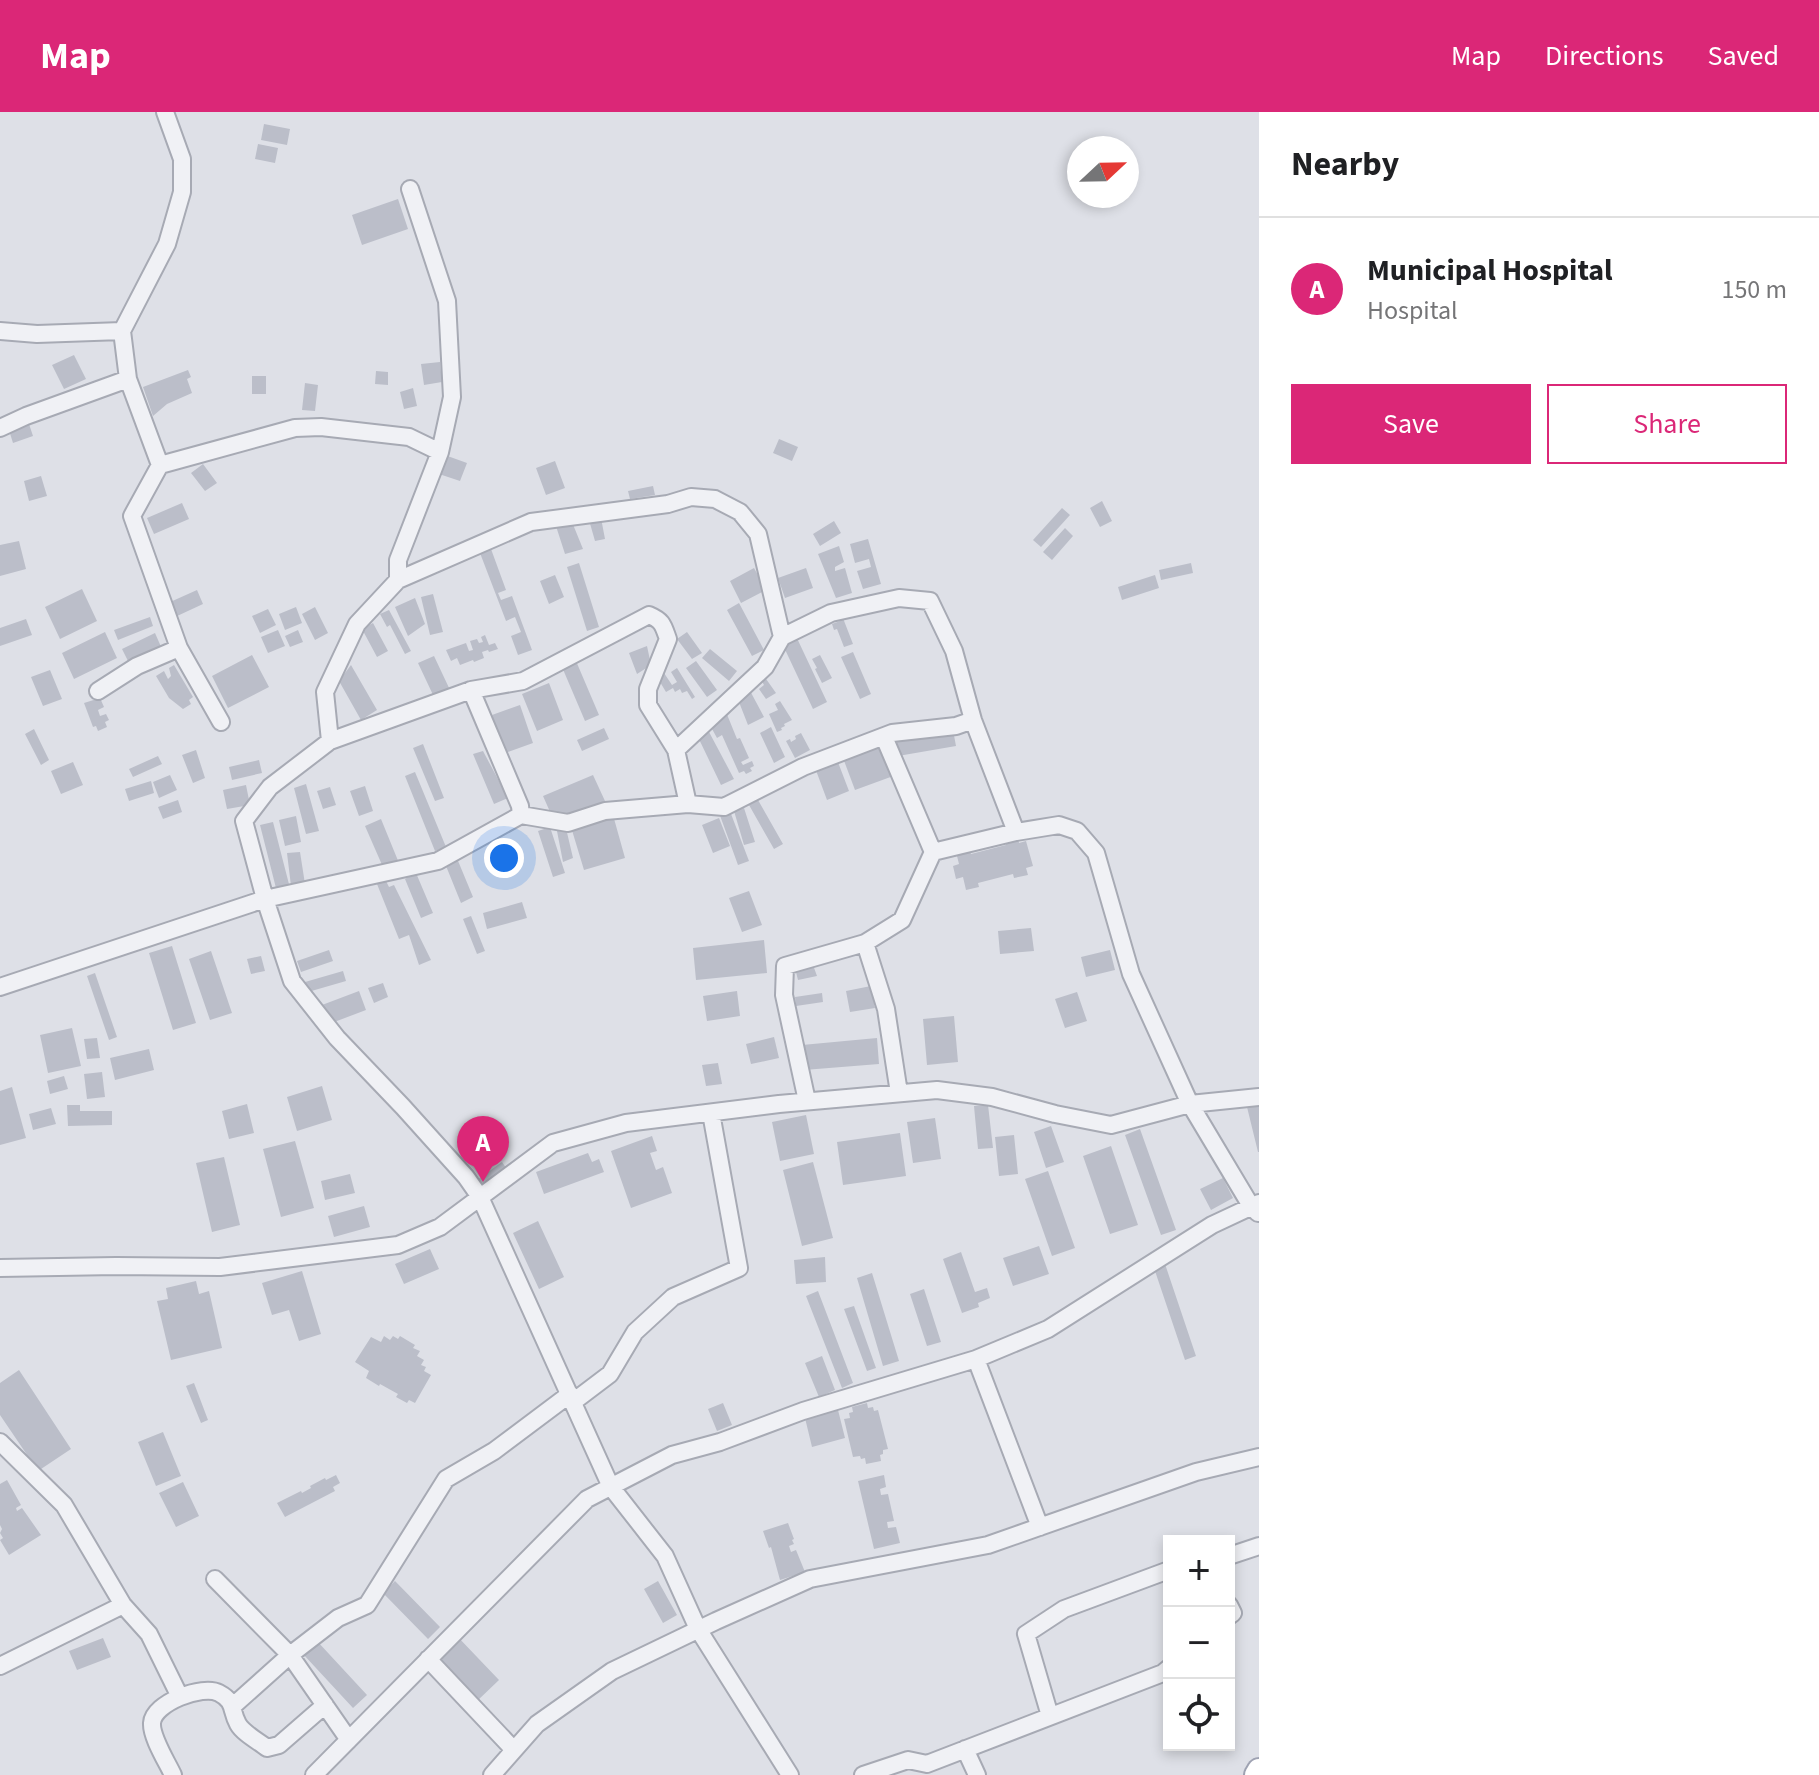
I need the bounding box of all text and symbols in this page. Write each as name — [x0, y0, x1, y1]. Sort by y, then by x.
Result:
text: Map — [40, 29, 111, 83]
text: Map — [1451, 36, 1501, 76]
text: Directions — [1545, 36, 1664, 76]
text: Saved — [1708, 36, 1779, 76]
north arrow — [1067, 136, 1139, 208]
text: Nearby — [1291, 140, 1399, 189]
text: Municipal Hospital — [1367, 249, 1613, 292]
text: A — [1310, 271, 1324, 308]
text: 150 m — [1721, 271, 1787, 308]
text: Hospital — [1367, 292, 1458, 329]
button: Save — [1291, 384, 1531, 464]
button: Share — [1547, 384, 1787, 464]
your location — [484, 838, 524, 878]
pin: A — [457, 1116, 509, 1182]
map controls — [1163, 1535, 1235, 1751]
button: + — [1163, 1535, 1235, 1607]
button: − — [1163, 1607, 1235, 1679]
button: locate — [1163, 1679, 1235, 1751]

